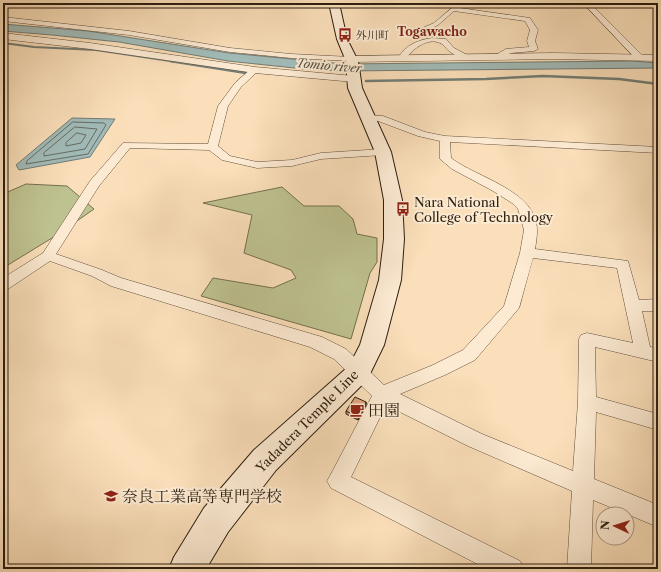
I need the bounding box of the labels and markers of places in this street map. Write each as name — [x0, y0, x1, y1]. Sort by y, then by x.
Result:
bus stop icon: 外川町 — [337, 27, 353, 43]
place label: 外川町 — [356, 28, 389, 42]
place label: Nara National College of Technology — [414, 194, 554, 225]
bus stop icon: Nara National College of Technology — [395, 201, 411, 217]
place label: 田園 — [368, 400, 400, 420]
cafe icon: 田園 — [349, 402, 365, 418]
place label: 奈良工業高等専門学校 — [122, 486, 282, 506]
school or university icon: 奈良工業高等専門学校 — [103, 488, 119, 504]

